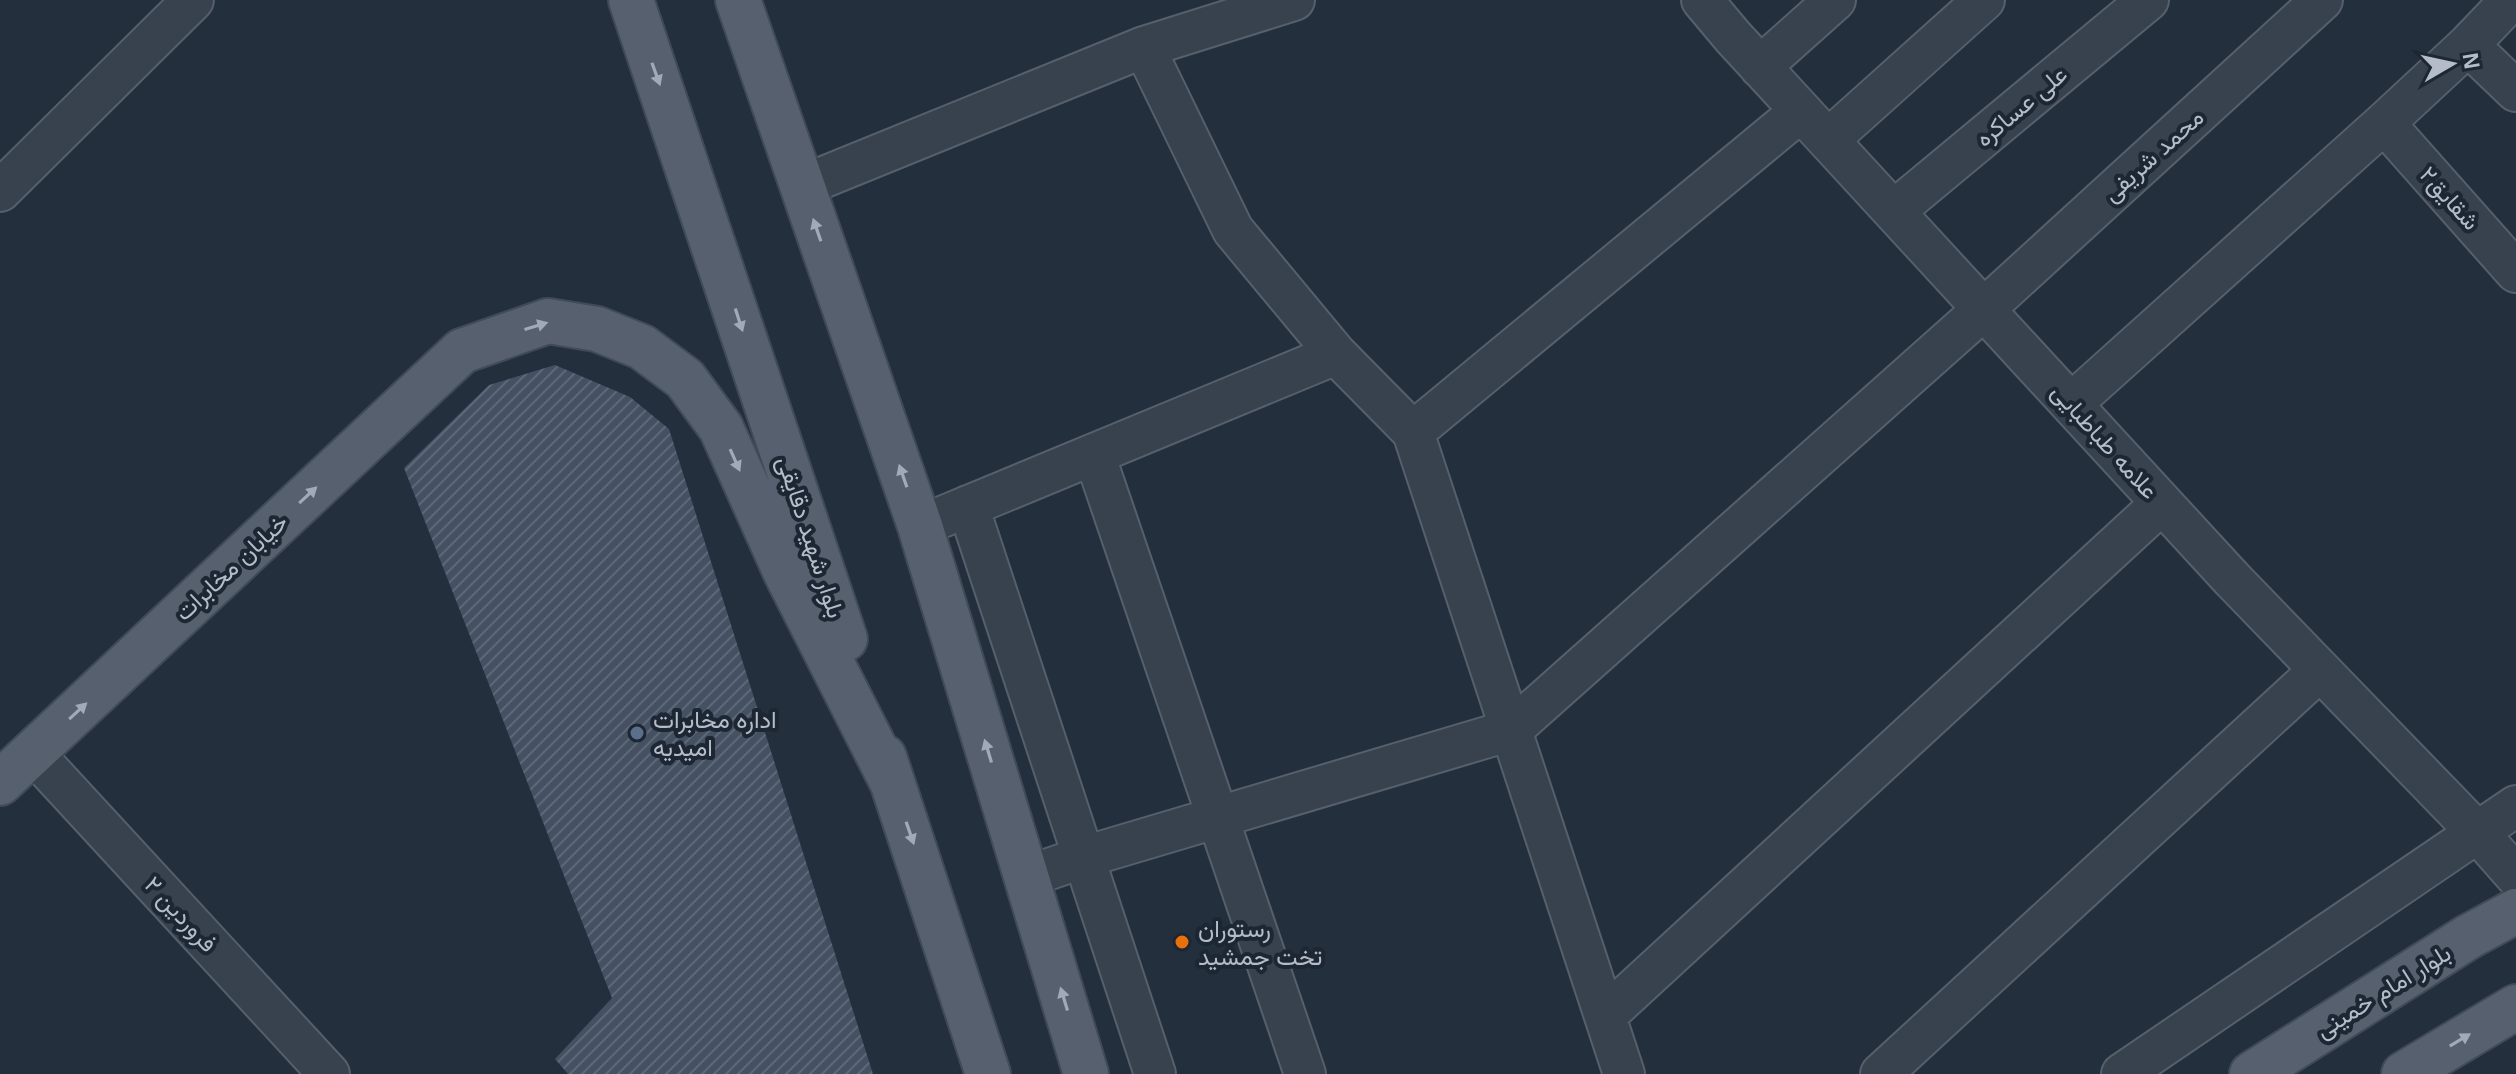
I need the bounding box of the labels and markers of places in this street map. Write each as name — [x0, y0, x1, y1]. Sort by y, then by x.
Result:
place label: اداره مخابرات امیدیه — [653, 706, 777, 762]
marker: اداره مخابرات امیدیه — [628, 724, 646, 742]
place label: رستوران تخت جمشید — [1198, 915, 1322, 971]
marker: رستوران تخت جمشید — [1173, 933, 1191, 951]

